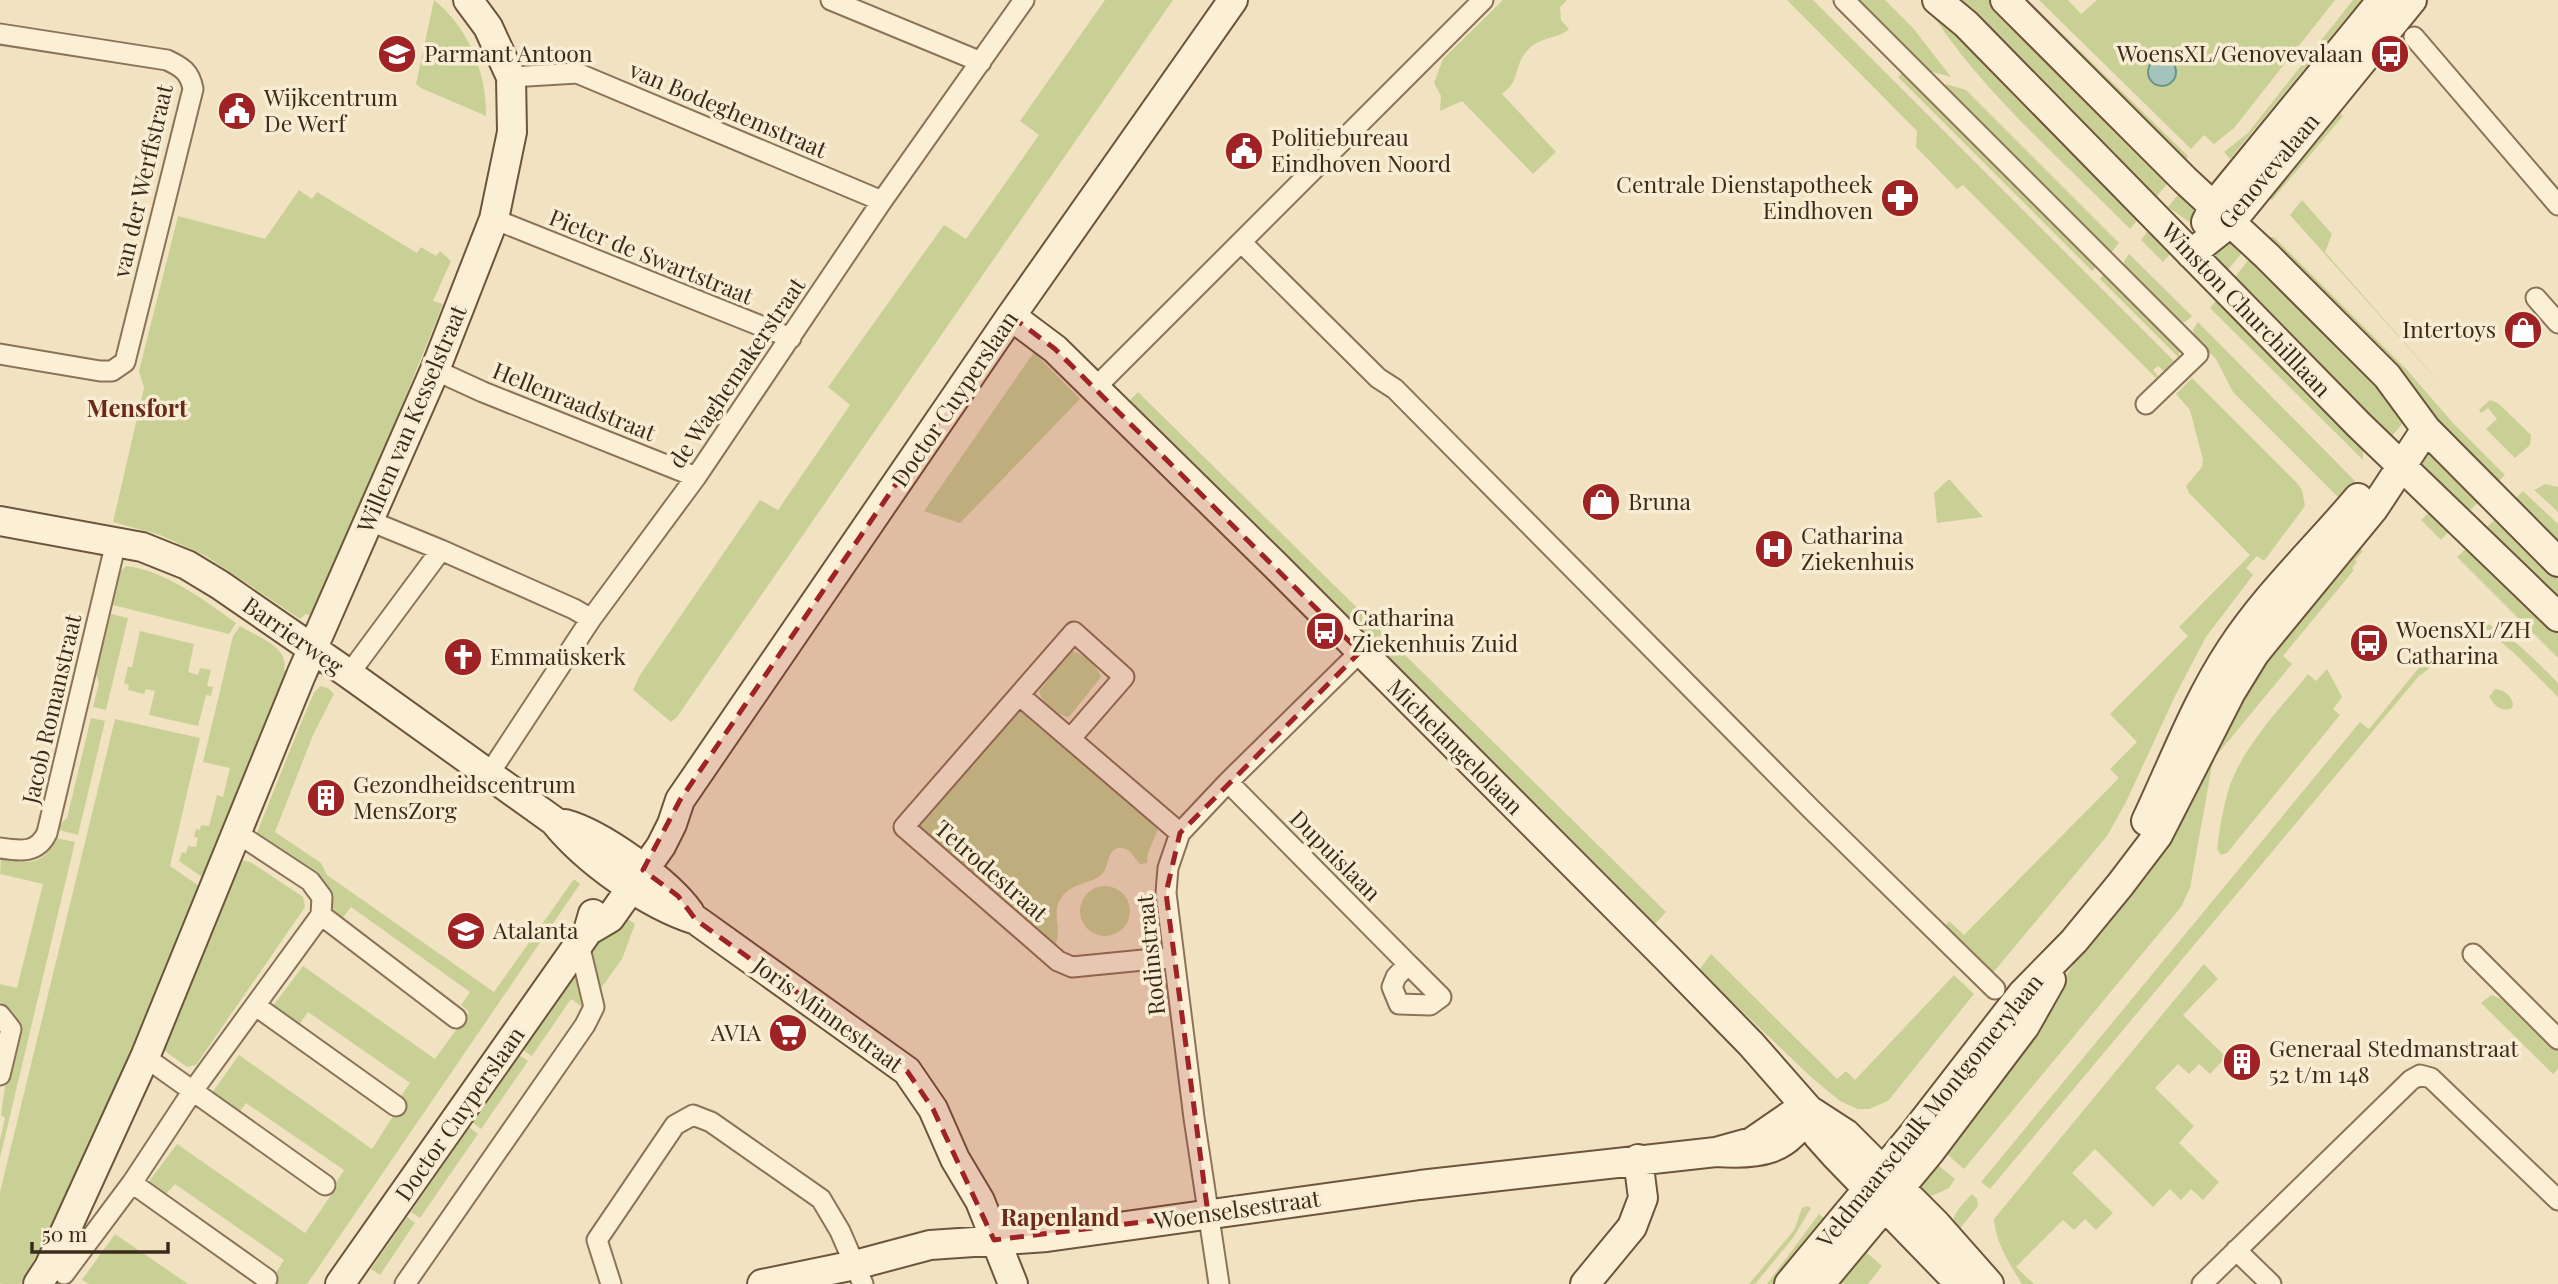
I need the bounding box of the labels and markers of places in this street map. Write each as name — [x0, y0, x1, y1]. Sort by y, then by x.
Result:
school or university icon: Parmant Antoon — [376, 33, 418, 75]
bus stop icon: WoensXL/Genovevalaan — [2369, 33, 2411, 75]
place label: Parmant Antoon — [424, 37, 593, 68]
place label: WoensXL/Genovevalaan — [2116, 37, 2363, 68]
place label: Wijkcentrum De Werf — [263, 81, 398, 138]
public building icon: Wijkcentrum De Werf — [216, 90, 258, 132]
place label: Politiebureau Eindhoven Noord — [1271, 121, 1451, 178]
public building icon: Politiebureau Eindhoven Noord — [1223, 130, 1265, 172]
place label: Centrale Dienstapotheek Eindhoven — [1616, 168, 1873, 225]
pharmacy icon: Centrale Dienstapotheek Eindhoven — [1879, 177, 1921, 219]
shop icon: Intertoys — [2502, 309, 2544, 351]
place label: Intertoys — [2402, 313, 2496, 344]
shop icon: Bruna — [1580, 481, 1622, 523]
place label: Bruna — [1628, 485, 1692, 516]
place label: Catharina Ziekenhuis — [1801, 519, 1914, 576]
hospital icon: Catharina Ziekenhuis — [1753, 528, 1795, 570]
place label: Catharina Ziekenhuis Zuid — [1352, 601, 1518, 658]
bus stop icon: Catharina Ziekenhuis Zuid — [1304, 610, 1346, 652]
place label: WoensXL/ZH Catharina — [2395, 613, 2531, 670]
bus stop icon: WoensXL/ZH Catharina — [2348, 622, 2390, 664]
church icon: Emmaüskerk — [442, 636, 484, 678]
place label: Emmaüskerk — [490, 640, 626, 671]
place label: Gezondheidscentrum MensZorg — [353, 768, 576, 825]
building icon: Gezondheidscentrum MensZorg — [305, 777, 347, 819]
school or university icon: Atalanta — [445, 910, 487, 952]
place label: Atalanta — [492, 914, 579, 945]
supermarket icon: AVIA — [767, 1012, 809, 1054]
place label: AVIA — [710, 1016, 762, 1047]
place label: Generaal Stedmanstraat 52 t/m 148 — [2269, 1032, 2519, 1089]
building icon: Generaal Stedmanstraat 52 t/m 148 — [2221, 1041, 2263, 1083]

